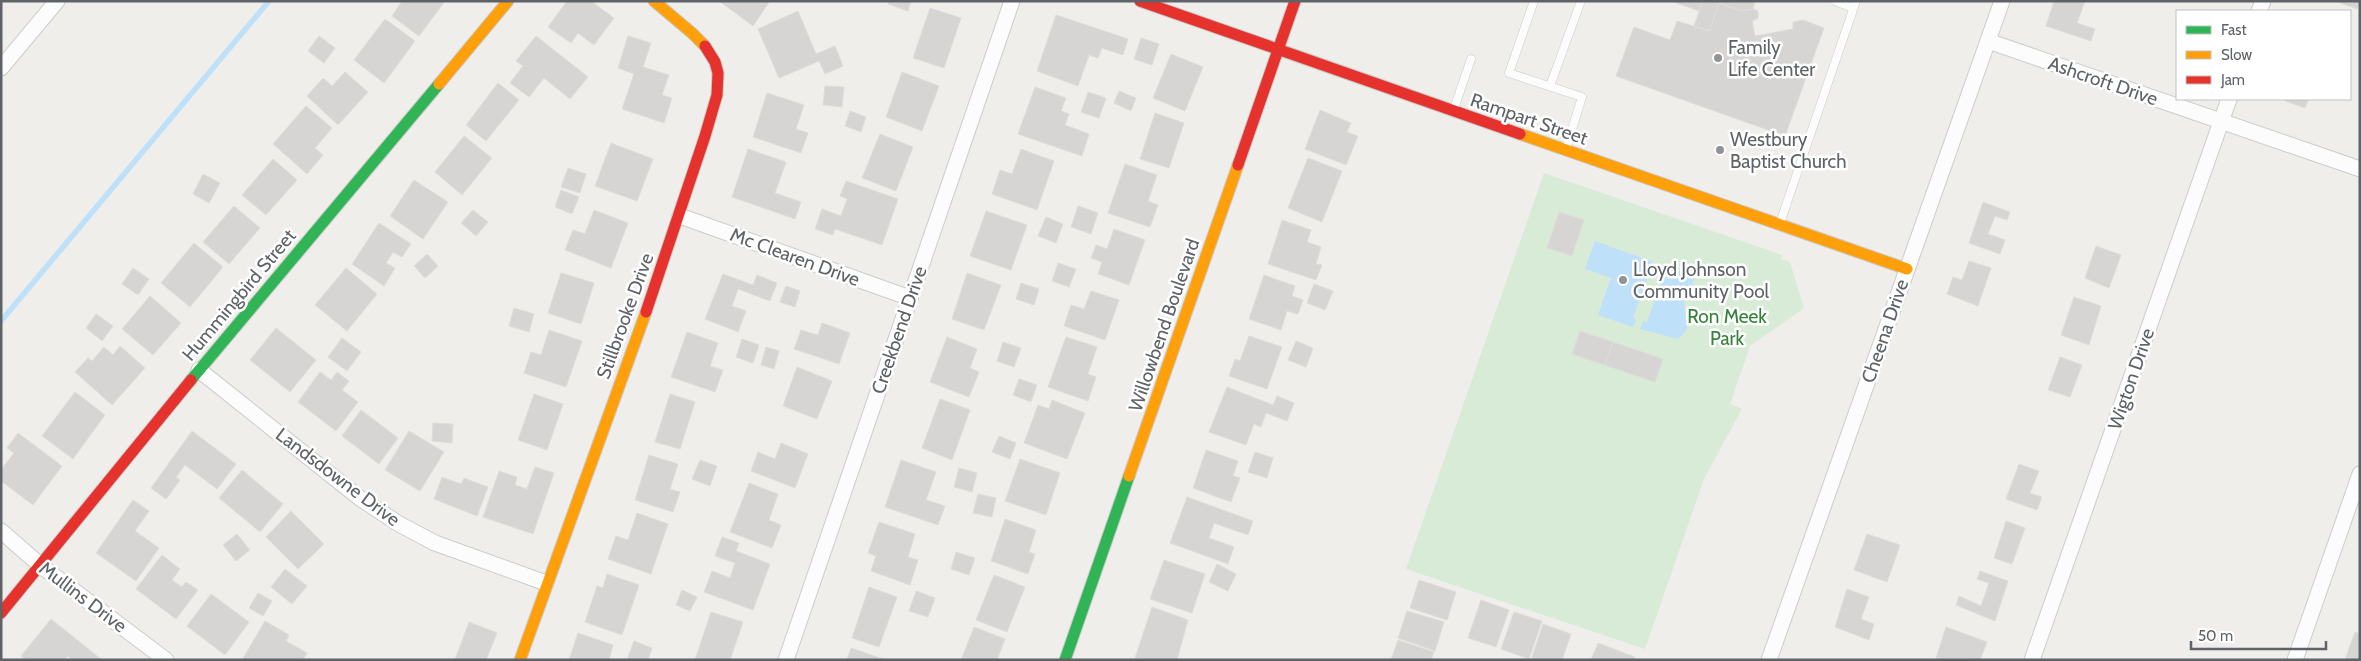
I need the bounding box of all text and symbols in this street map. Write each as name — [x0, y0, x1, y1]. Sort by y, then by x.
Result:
legend — [2176, 10, 2351, 100]
text: Fast — [2221, 21, 2246, 39]
place label: Family Life Center — [1728, 36, 1815, 81]
text: Slow — [2221, 46, 2252, 64]
marker: Family Life Center — [1712, 52, 1724, 64]
street label: Ashcroft Drive — [2045, 52, 2161, 111]
text: Jam — [2220, 71, 2245, 89]
street label: Rampart Street — [1467, 88, 1591, 150]
place label: Westbury Baptist Church — [1730, 128, 1847, 173]
marker: Westbury Baptist Church — [1714, 144, 1726, 156]
street label: Mc Clearen Drive — [727, 223, 863, 291]
street label: Hummingbird Street — [177, 224, 301, 365]
street label: Willowbend Boulevard — [1124, 236, 1204, 414]
street label: Stillbrooke Drive — [592, 250, 658, 382]
place label: Lloyd Johnson Community Pool — [1633, 258, 1770, 303]
street label: Creekbend Drive — [866, 263, 932, 397]
marker: Lloyd Johnson Community Pool — [1617, 274, 1629, 286]
street label: Cheena Drive — [1857, 276, 1914, 386]
park label: Ron Meek Park — [1687, 305, 1767, 350]
street label: Wigton Drive — [2103, 325, 2159, 433]
street label: Landsdowne Drive — [271, 423, 405, 531]
street label: Mullins Drive — [35, 557, 131, 637]
scale bar — [2191, 618, 2326, 650]
text: 50 m — [2198, 627, 2233, 645]

